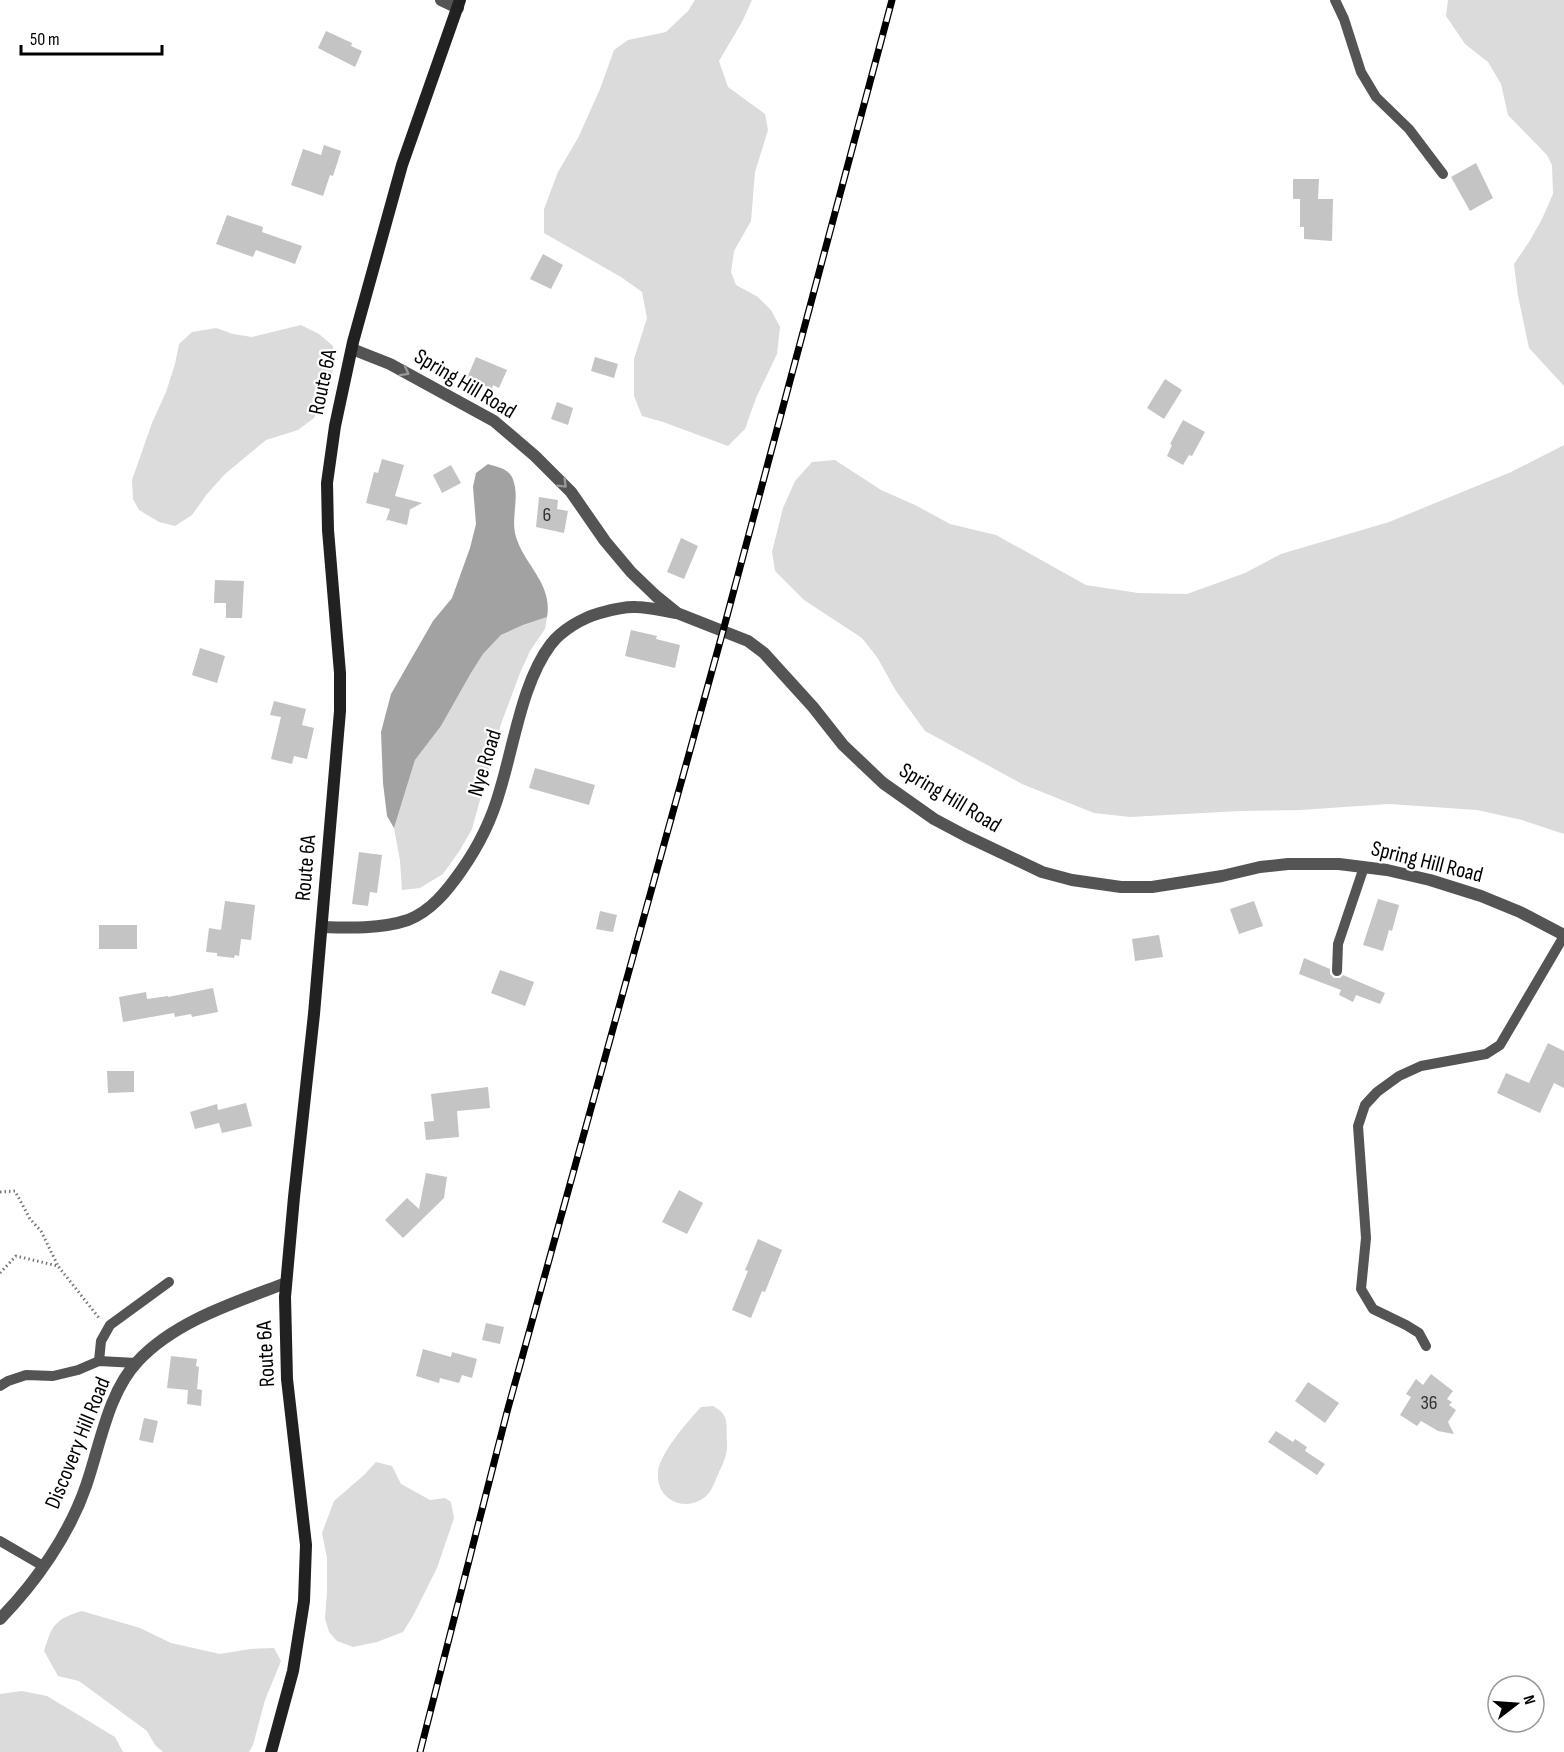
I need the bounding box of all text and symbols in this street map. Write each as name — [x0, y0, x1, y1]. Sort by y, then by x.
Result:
scale bar — [21, 18, 162, 56]
text: 50 m — [30, 29, 60, 50]
street label: Spring Hill Road — [409, 343, 521, 425]
street label: Route 6A — [303, 346, 343, 417]
one-way arrow — [399, 365, 409, 376]
one-way arrow — [556, 476, 567, 487]
house number: 6 — [543, 503, 551, 527]
street label: Nye Road — [462, 726, 508, 800]
street label: Spring Hill Road — [894, 757, 1006, 839]
street label: Route 6A — [290, 833, 322, 902]
street label: Spring Hill Road — [1368, 835, 1486, 889]
street label: Route 6A — [251, 1320, 281, 1388]
street label: Discovery Hill Road — [39, 1373, 117, 1513]
house number: 36 — [1420, 1391, 1438, 1415]
north arrow — [1486, 1674, 1546, 1734]
text: N — [1519, 1693, 1539, 1707]

